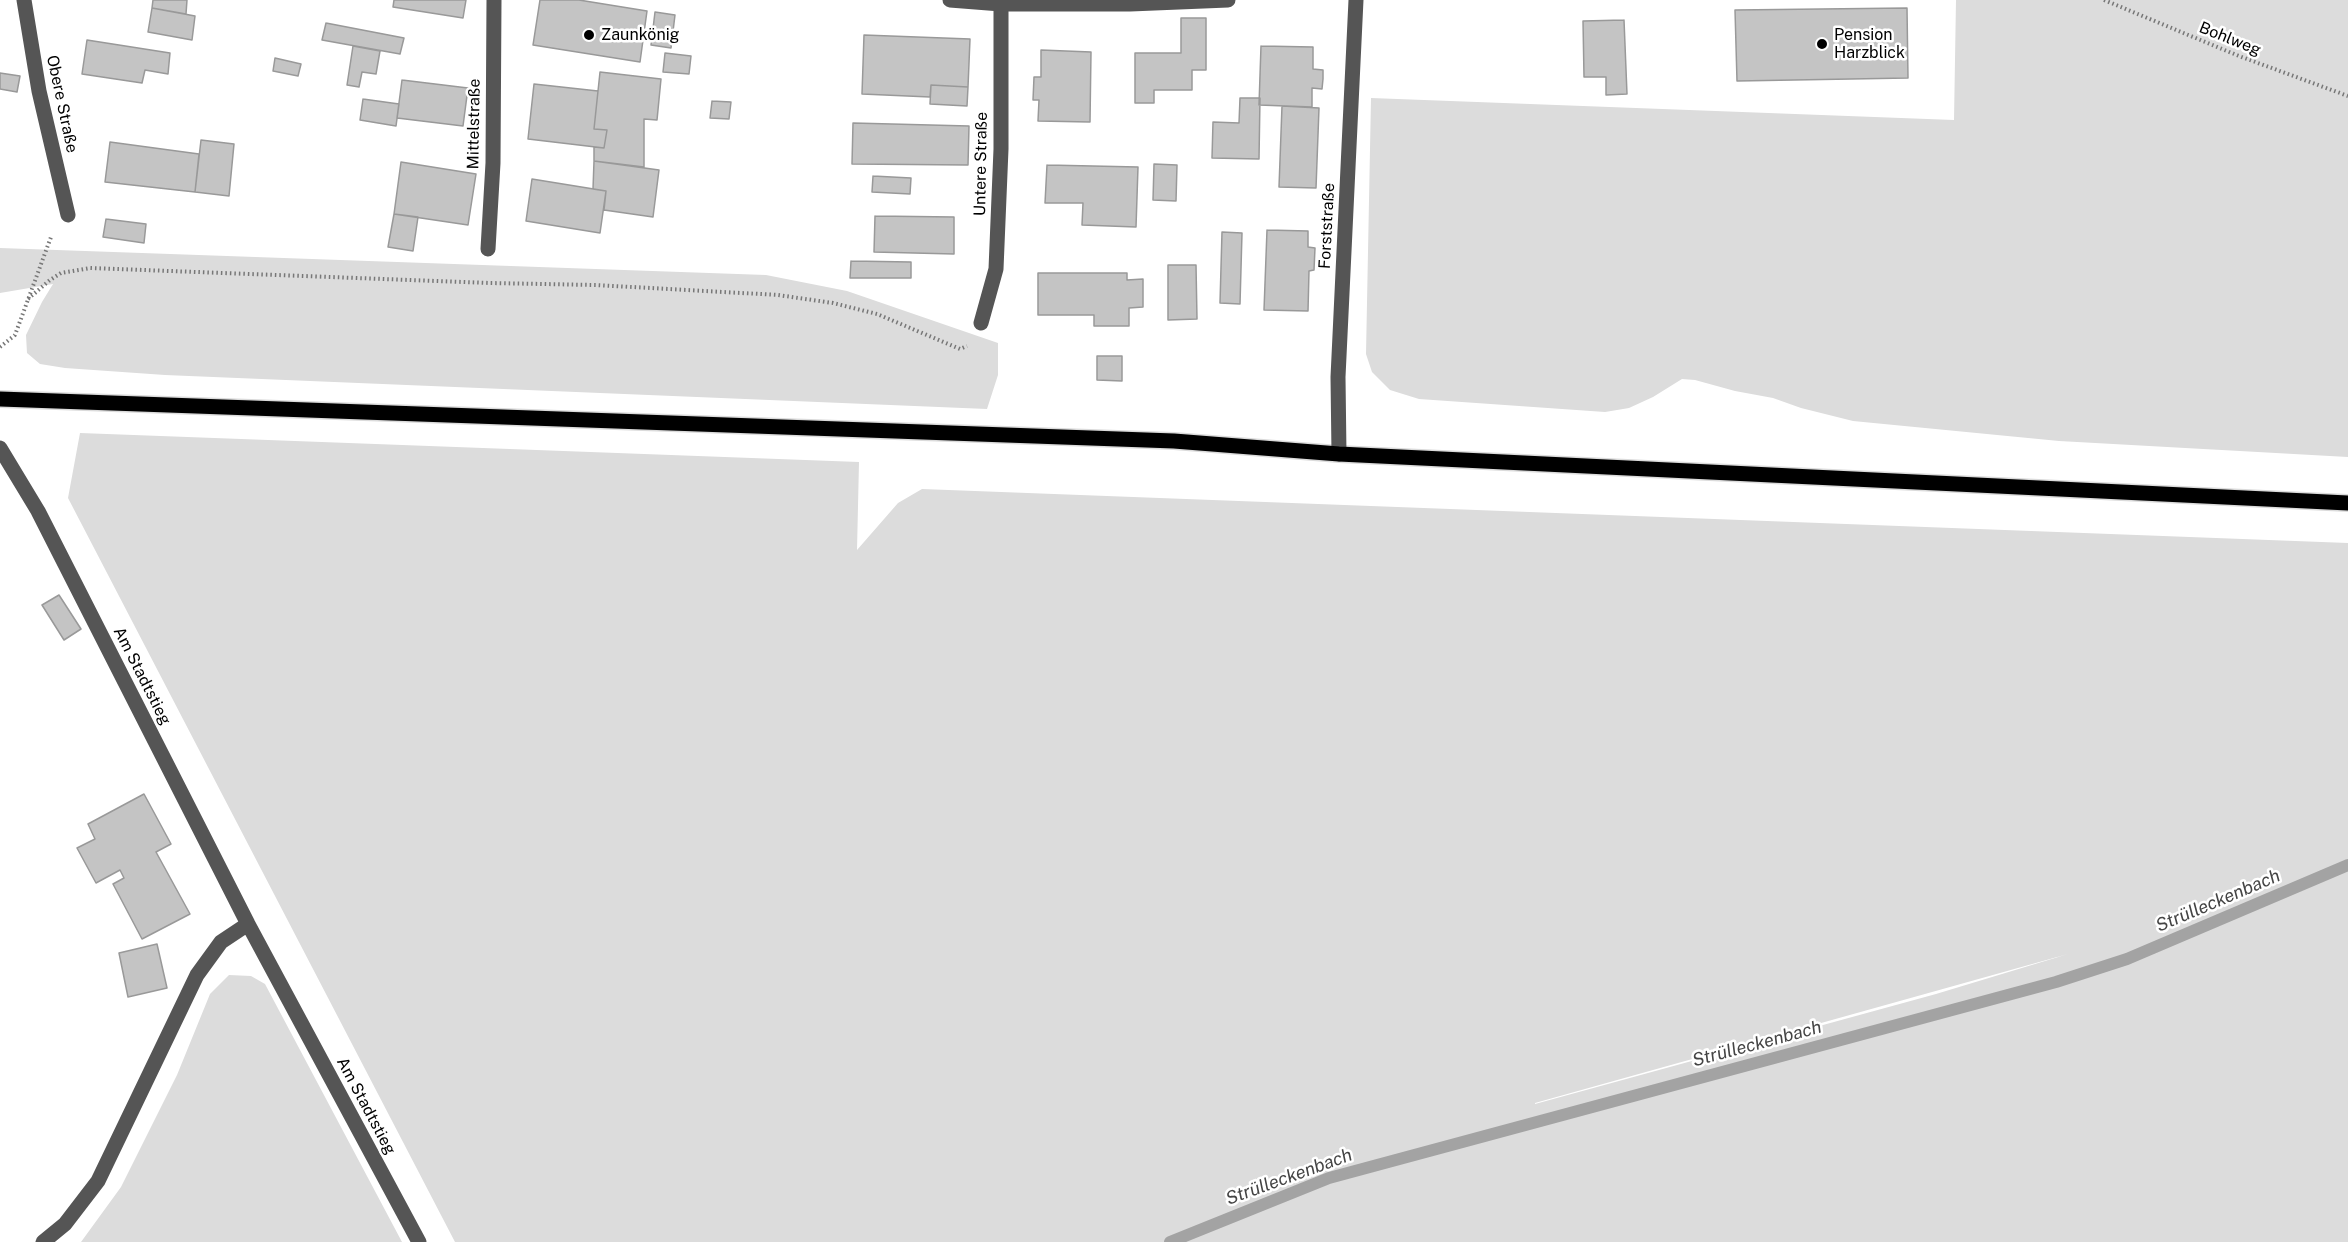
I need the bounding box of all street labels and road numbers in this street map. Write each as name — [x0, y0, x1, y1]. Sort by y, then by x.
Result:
street label: Bohlweg — [2196, 18, 2264, 60]
street label: Obere Straße — [42, 53, 82, 155]
street label: Mittelstraße — [464, 78, 484, 170]
street label: Untere Straße — [970, 112, 992, 216]
street label: Forststraße — [1315, 183, 1339, 269]
street label: Am Stadtstieg — [109, 624, 175, 728]
street label: Am Stadtstieg — [332, 1054, 400, 1158]

